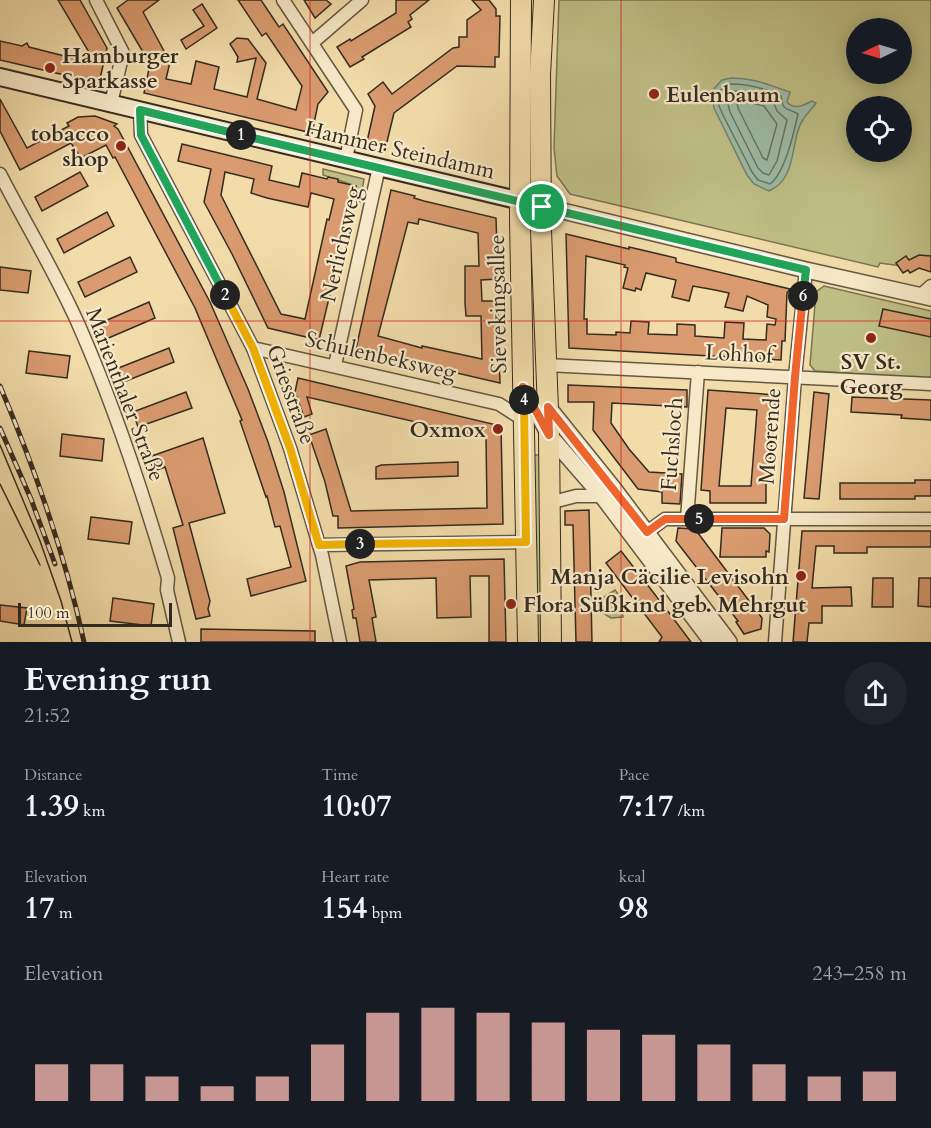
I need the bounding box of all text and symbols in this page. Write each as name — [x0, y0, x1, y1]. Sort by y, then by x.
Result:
north arrow — [846, 18, 912, 84]
map controls — [846, 18, 912, 162]
place label: Hamburger Sparkasse — [62, 41, 179, 96]
marker: Hamburger Sparkasse — [43, 61, 57, 75]
place label: Eulenbaum — [666, 80, 781, 110]
marker: Eulenbaum — [647, 87, 661, 101]
button: locate — [846, 96, 912, 162]
street label: Hammer Steindamm — [302, 114, 498, 187]
place label: tobacco shop — [31, 119, 109, 174]
pin: 1 — [226, 120, 256, 150]
text: 1 — [237, 124, 245, 146]
marker: tobacco shop — [114, 139, 128, 153]
pin — [516, 181, 567, 232]
street label: Nerlichsweg — [313, 183, 369, 305]
icon: arrive — [525, 190, 558, 223]
street label: Sievekingsallee — [482, 234, 514, 374]
pin: 2 — [210, 280, 240, 310]
pin: 6 — [788, 281, 818, 311]
text: 2 — [221, 284, 229, 306]
text: 6 — [799, 285, 807, 307]
street label: Marienthaler Straße — [78, 303, 172, 485]
street label: Schulenbeksweg — [302, 324, 460, 388]
marker: SV St. Georg — [864, 331, 878, 345]
street label: Lohhof — [704, 337, 777, 371]
street label: Griesstraße — [259, 340, 323, 448]
place label: SV St. Georg — [839, 347, 903, 402]
pin: 4 — [509, 385, 539, 415]
street label: Moorende — [752, 387, 788, 485]
text: 4 — [520, 389, 528, 411]
street label: Fuchsloch — [654, 396, 690, 492]
place label: Oxmox — [409, 415, 486, 445]
marker: Oxmox — [491, 422, 505, 436]
pin: 5 — [684, 504, 714, 534]
text: 5 — [695, 508, 703, 530]
pin: 3 — [345, 529, 375, 559]
text: 3 — [356, 533, 364, 555]
place label: Manja Cäcilie Levisohn — [551, 562, 789, 592]
marker: Manja Cäcilie Levisohn — [794, 569, 808, 583]
place label: Flora Süßkind geb. Mehrgut — [523, 590, 806, 620]
marker: Flora Süßkind geb. Mehrgut — [504, 597, 518, 611]
scale bar — [18, 600, 172, 628]
text: 100 m — [27, 602, 69, 624]
text: Evening run — [24, 657, 212, 702]
button: share — [844, 662, 907, 725]
text: 21:52 — [24, 702, 70, 729]
text: Distance — [24, 764, 82, 786]
text: Time — [321, 764, 358, 786]
text: Pace — [619, 764, 650, 786]
text: 1.39 — [24, 786, 79, 827]
text: 10:07 — [321, 786, 392, 827]
text: 7:17 — [619, 786, 673, 827]
text: km — [79, 800, 105, 822]
text: /km — [673, 800, 705, 822]
text: Elevation — [24, 866, 88, 888]
text: Heart rate — [321, 866, 389, 888]
text: kcal — [619, 866, 646, 888]
text: 17 — [24, 888, 55, 929]
text: 154 — [321, 888, 367, 929]
text: 98 — [619, 888, 649, 929]
text: m — [55, 902, 73, 924]
text: bpm — [367, 902, 402, 924]
text: Elevation — [24, 960, 103, 987]
text: 243–258 m — [812, 960, 907, 987]

